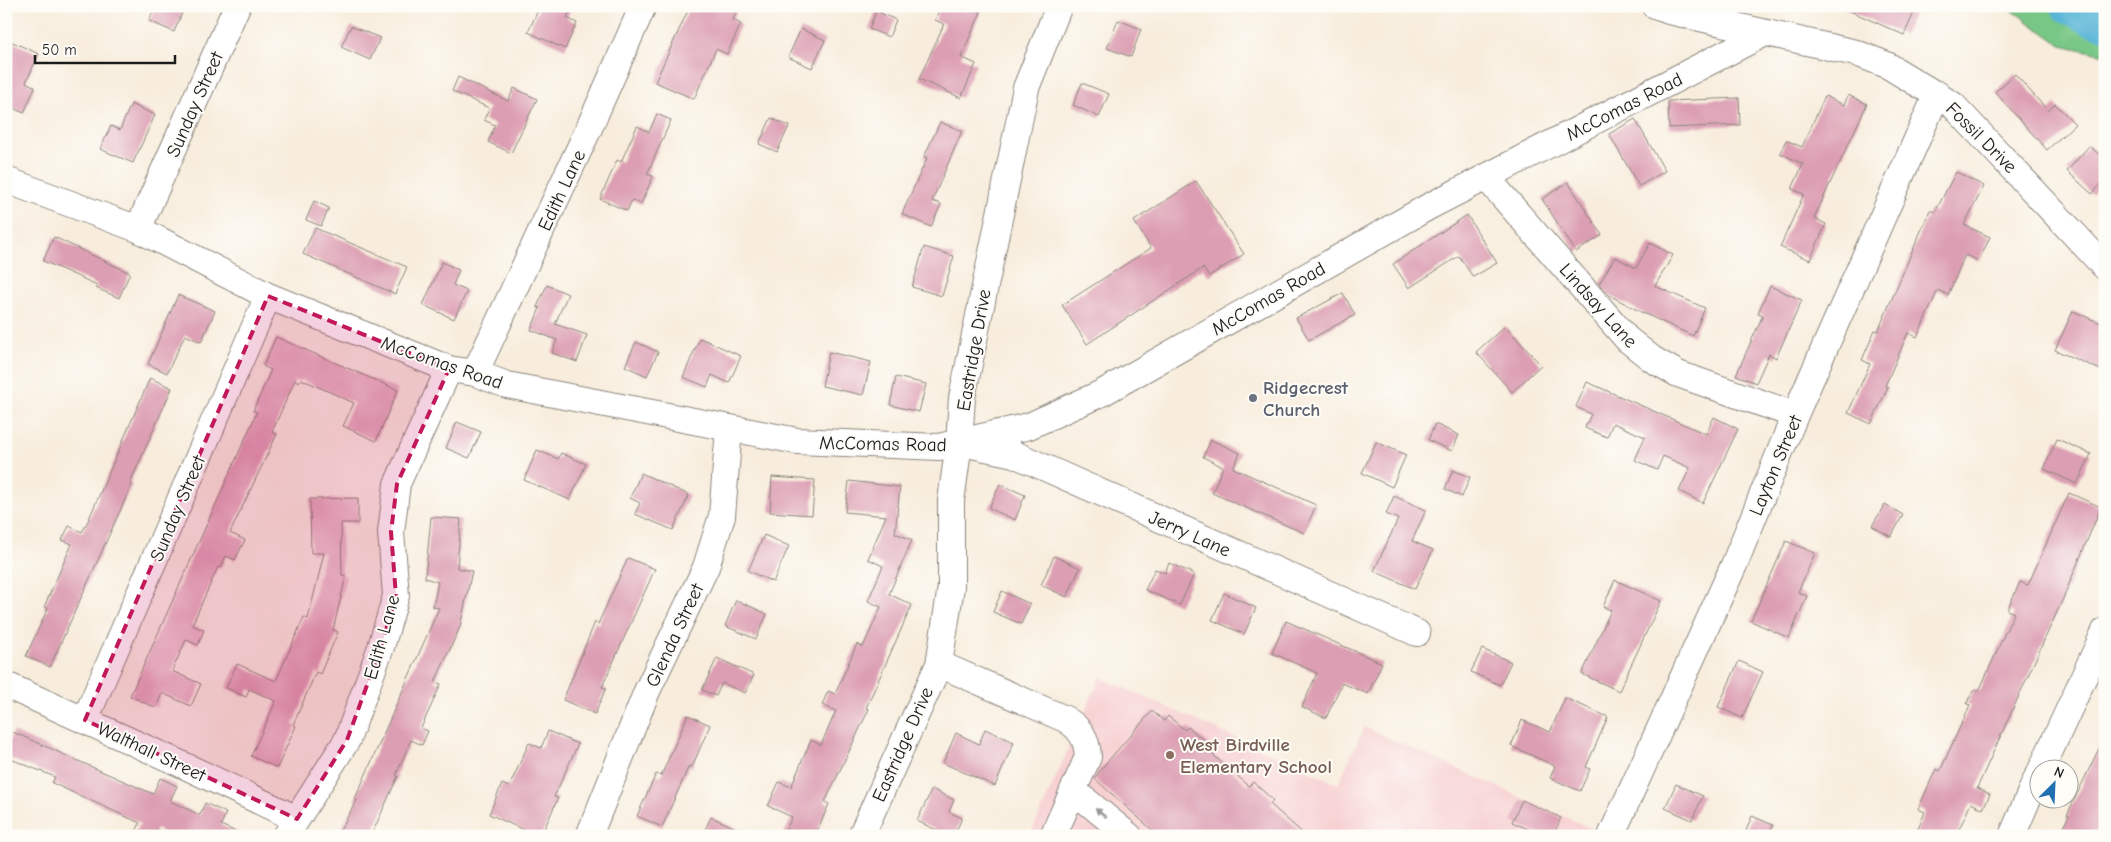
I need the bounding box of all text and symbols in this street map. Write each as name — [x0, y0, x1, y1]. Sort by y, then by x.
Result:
scale bar — [35, 32, 175, 64]
text: 50 m — [42, 41, 77, 59]
street label: Sunday Street — [162, 48, 228, 160]
street label: McComas Road — [1563, 68, 1686, 146]
street label: Fossil Drive — [1941, 98, 2021, 178]
street label: Edith Lane — [534, 146, 590, 234]
street label: McComas Road — [1208, 257, 1329, 340]
street label: Lindsay Lane — [1555, 259, 1642, 352]
street label: Eastridge Drive — [952, 288, 996, 413]
street label: McComas Road — [378, 332, 506, 394]
place label: Ridgecrest Church — [1263, 377, 1349, 421]
marker: Ridgecrest Church — [1247, 392, 1259, 404]
street label: Layton Street — [1745, 411, 1807, 519]
street label: McComas Road — [819, 432, 947, 456]
street label: Sunday Street — [146, 452, 210, 565]
street label: Jerry Lane — [1145, 506, 1234, 562]
street label: Glenda Street — [641, 580, 709, 691]
street label: Edith Lane — [359, 593, 404, 682]
street label: Eastridge Drive — [868, 684, 938, 805]
street label: Walthall Street — [94, 717, 210, 787]
place label: West Birdville Elementary School — [1180, 734, 1332, 778]
marker: West Birdville Elementary School — [1164, 749, 1176, 761]
north arrow — [2028, 760, 2078, 810]
text: N — [2051, 763, 2067, 782]
one-way arrow — [1095, 807, 1108, 818]

